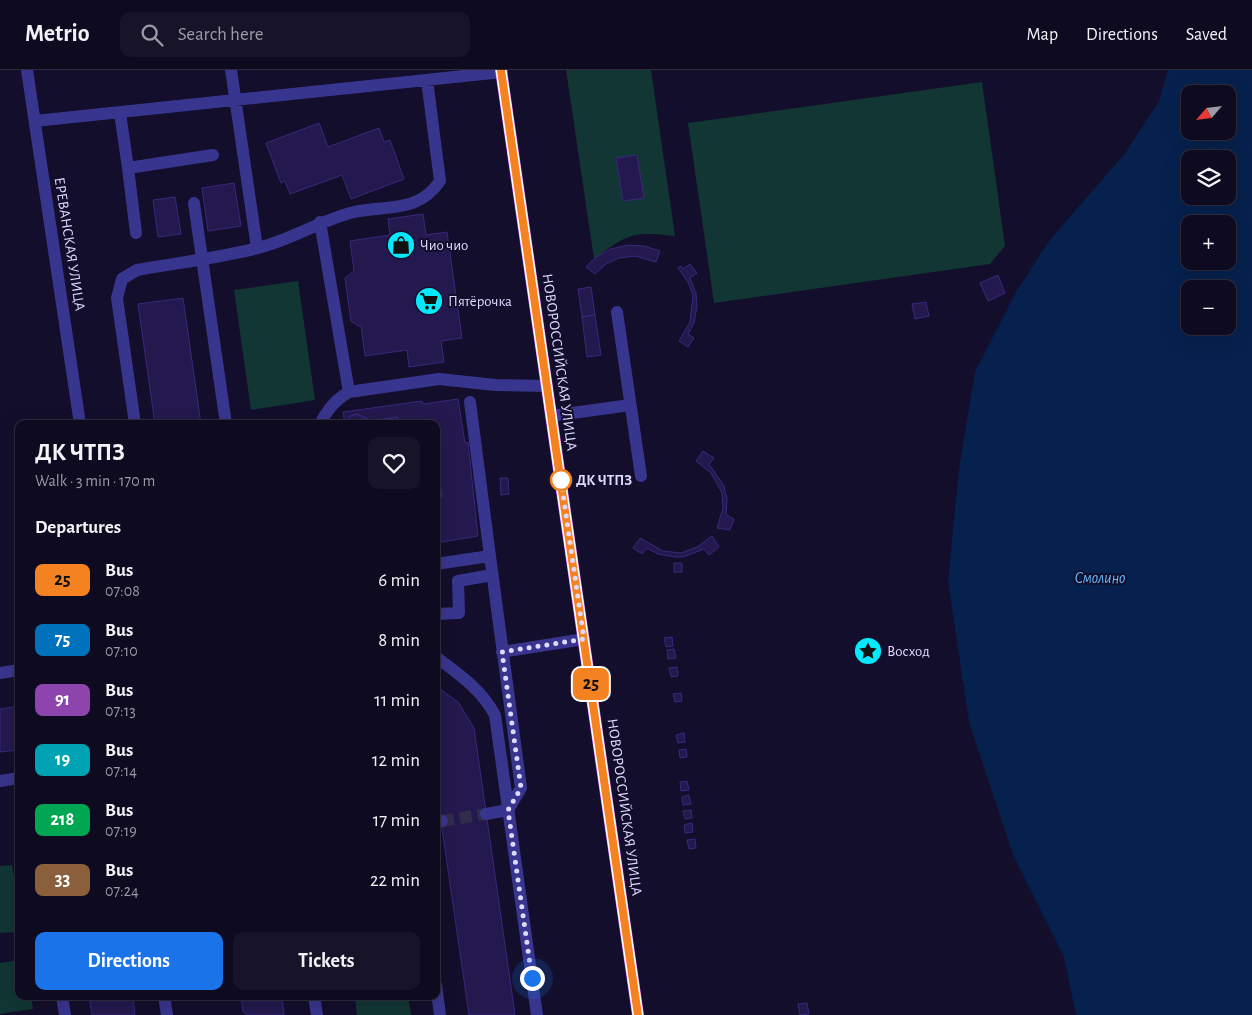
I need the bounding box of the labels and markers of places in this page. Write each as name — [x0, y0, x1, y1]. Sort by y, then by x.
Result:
shop icon: Чио чио — [386, 230, 416, 260]
place label: Чио чио — [420, 238, 468, 253]
supermarket icon: Пятёрочка — [414, 286, 444, 316]
place label: Пятёрочка — [448, 294, 512, 309]
marker: ДК ЧТПЗ — [550, 469, 572, 491]
place label: ДК ЧТПЗ — [576, 473, 632, 488]
place icon: Восход — [853, 636, 883, 666]
place label: Восход — [887, 644, 930, 659]

